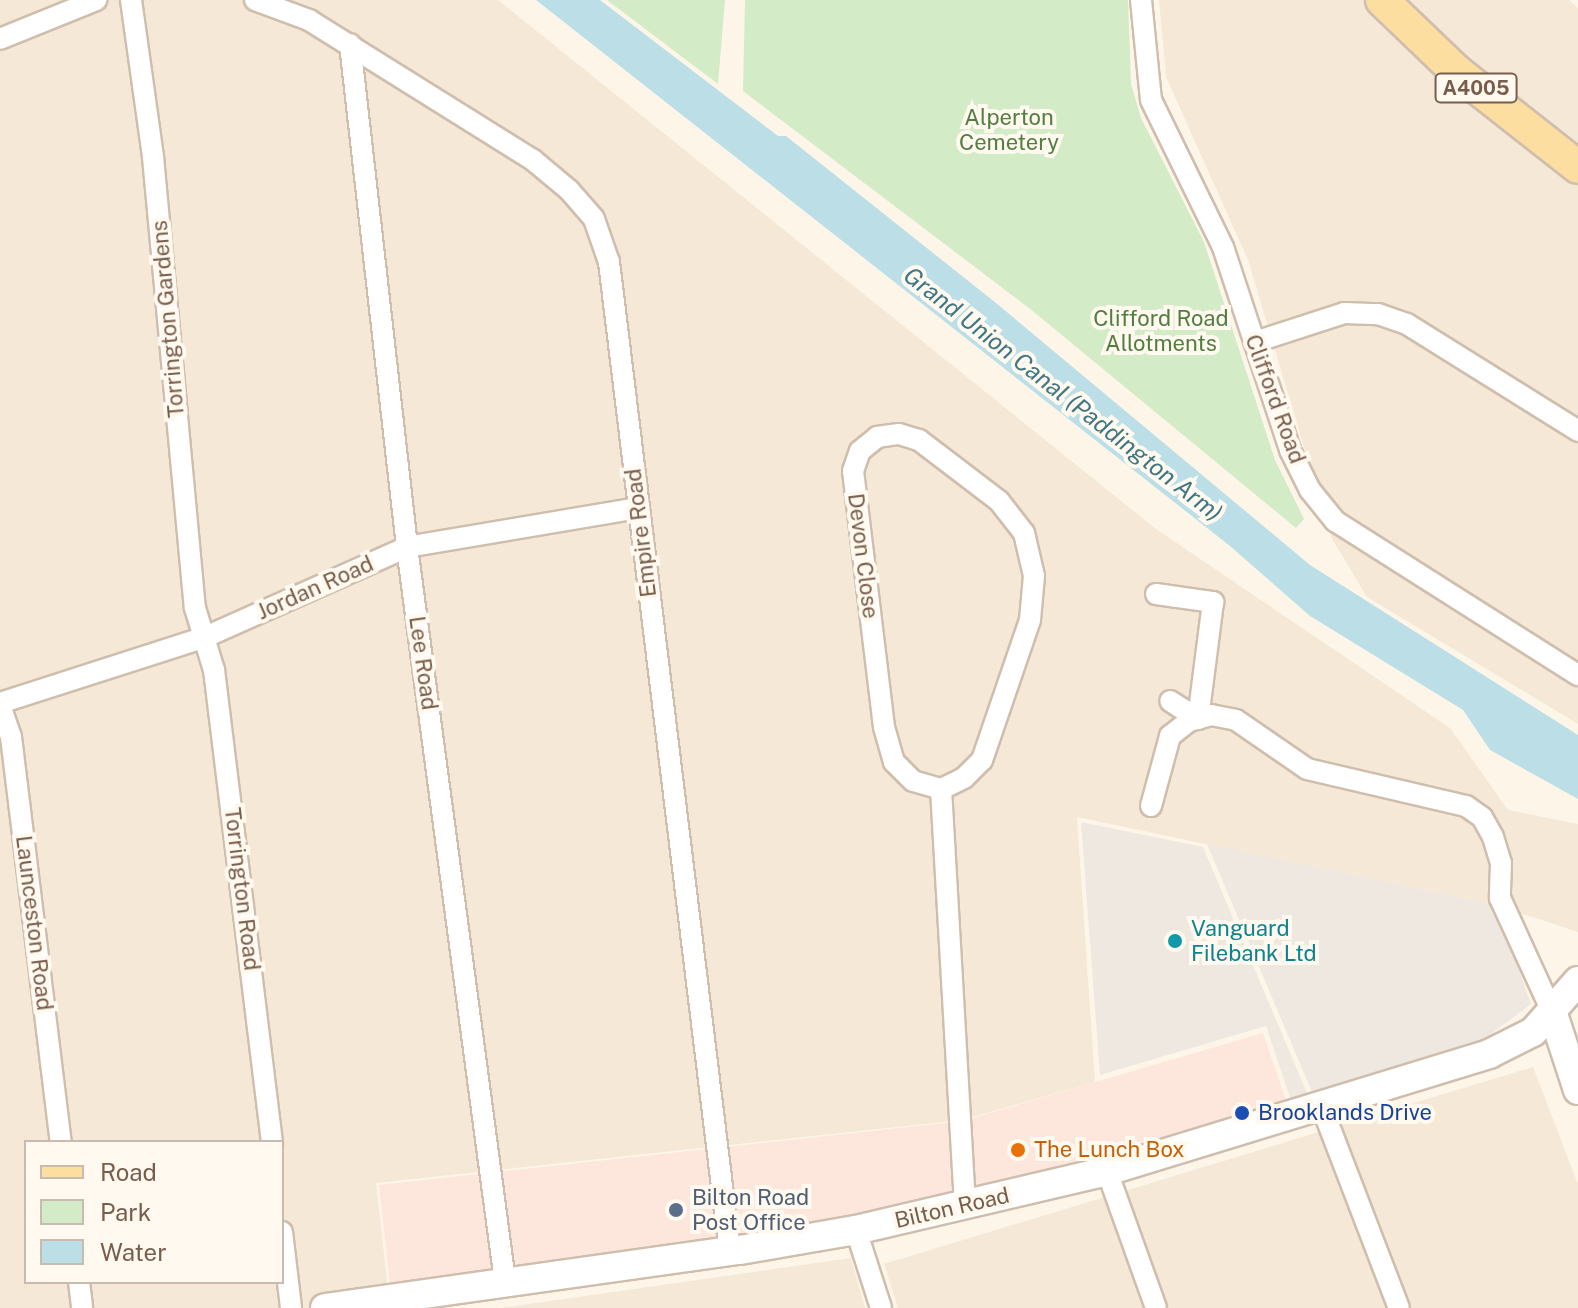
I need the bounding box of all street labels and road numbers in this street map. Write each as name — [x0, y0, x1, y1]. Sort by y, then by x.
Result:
road number: A4005 — [1434, 72, 1518, 104]
street label: Torrington Gardens — [146, 219, 190, 419]
street label: Clifford Road — [1239, 331, 1311, 467]
street label: Empire Road — [620, 467, 662, 599]
street label: Devon Close — [842, 492, 884, 620]
street label: Jordan Road — [253, 551, 377, 625]
street label: Lee Road — [403, 614, 443, 712]
street label: Torrington Road — [219, 806, 265, 972]
street label: Launceston Road — [10, 834, 58, 1012]
street label: Bilton Road — [892, 1182, 1012, 1234]

